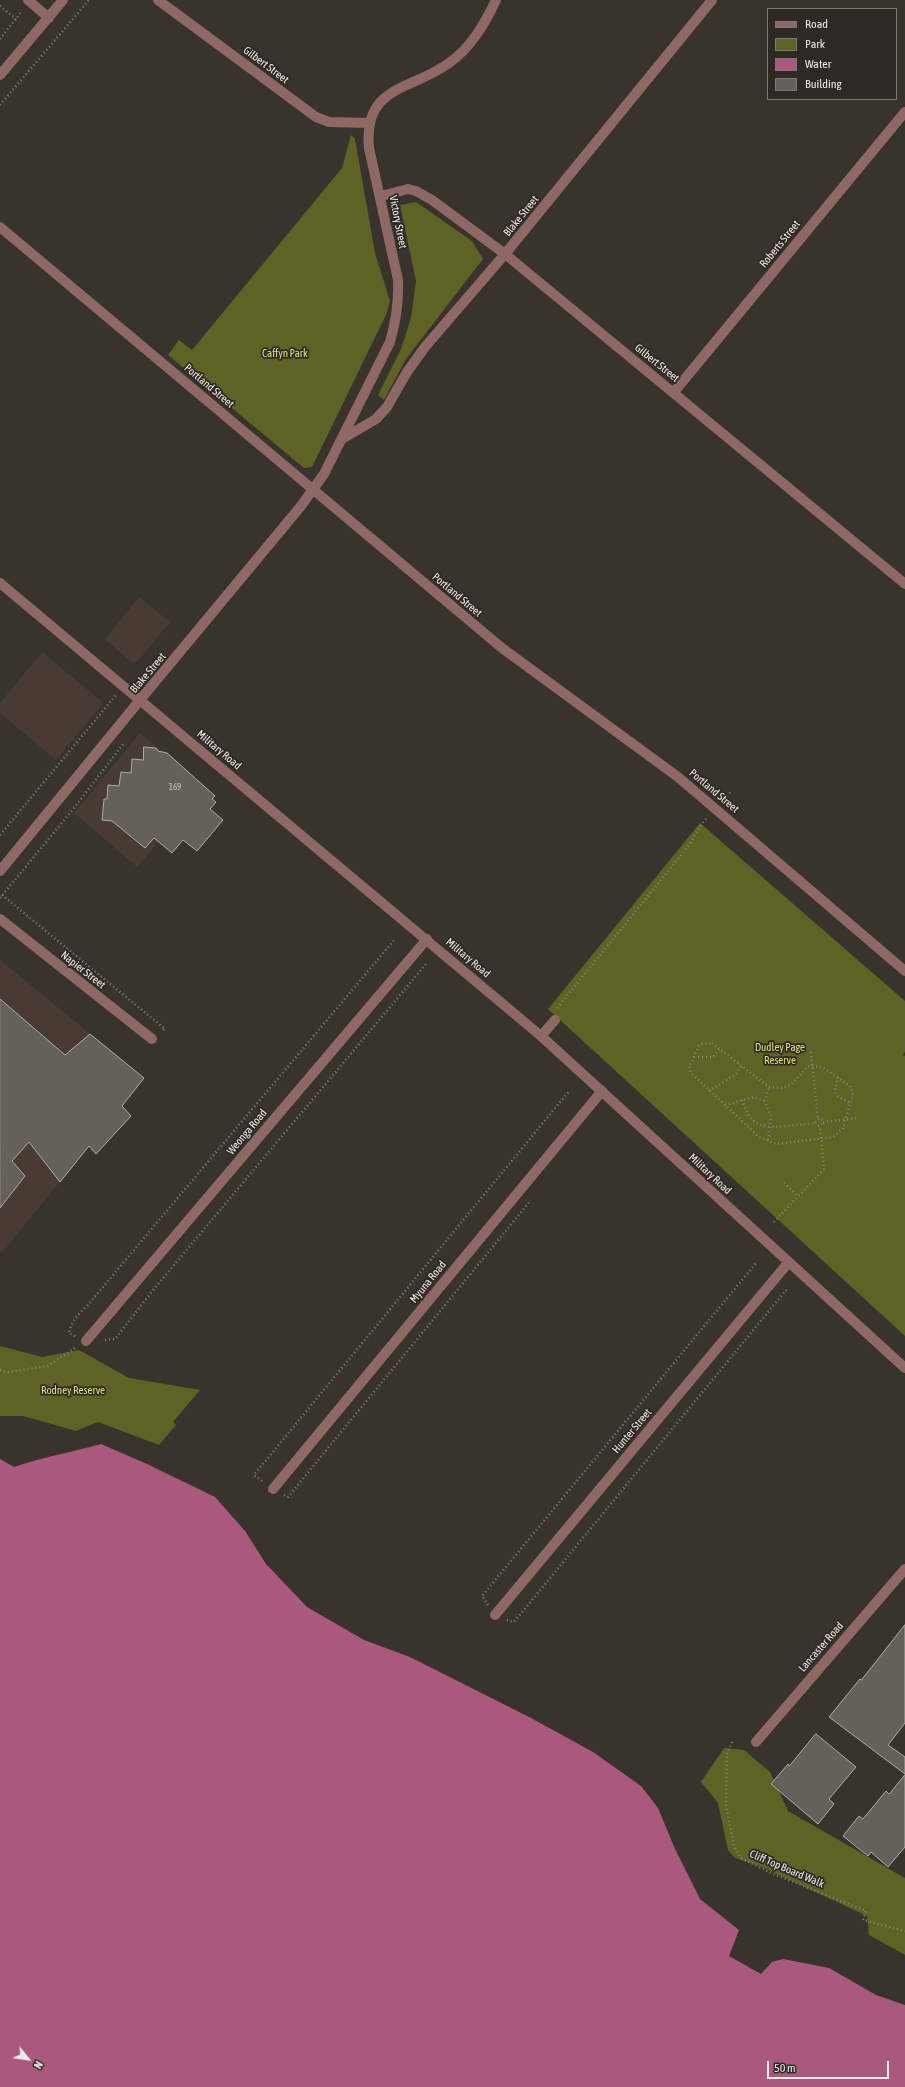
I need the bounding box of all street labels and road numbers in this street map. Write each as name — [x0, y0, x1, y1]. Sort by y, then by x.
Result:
street label: Gilbert Street — [241, 44, 291, 86]
street label: Blake Street — [501, 193, 541, 239]
street label: Victory Street — [386, 194, 410, 250]
street label: Roberts Street — [757, 218, 803, 270]
street label: Gilbert Street — [632, 341, 682, 385]
street label: Portland Street — [181, 361, 237, 411]
street label: Portland Street — [429, 570, 485, 620]
street label: Blake Street — [127, 650, 169, 696]
street label: Military Road — [194, 728, 244, 772]
street label: Portland Street — [686, 766, 742, 816]
street label: Military Road — [443, 936, 493, 980]
street label: Napier Street — [58, 948, 108, 992]
street label: Weonga Road — [224, 1107, 270, 1157]
street label: Military Road — [686, 1151, 734, 1197]
street label: Myuna Road — [407, 1258, 449, 1306]
street label: Hunter Street — [610, 1406, 654, 1456]
street label: Lancaster Road — [796, 1619, 846, 1675]
street label: Cliff Top Board Walk — [748, 1847, 826, 1891]

